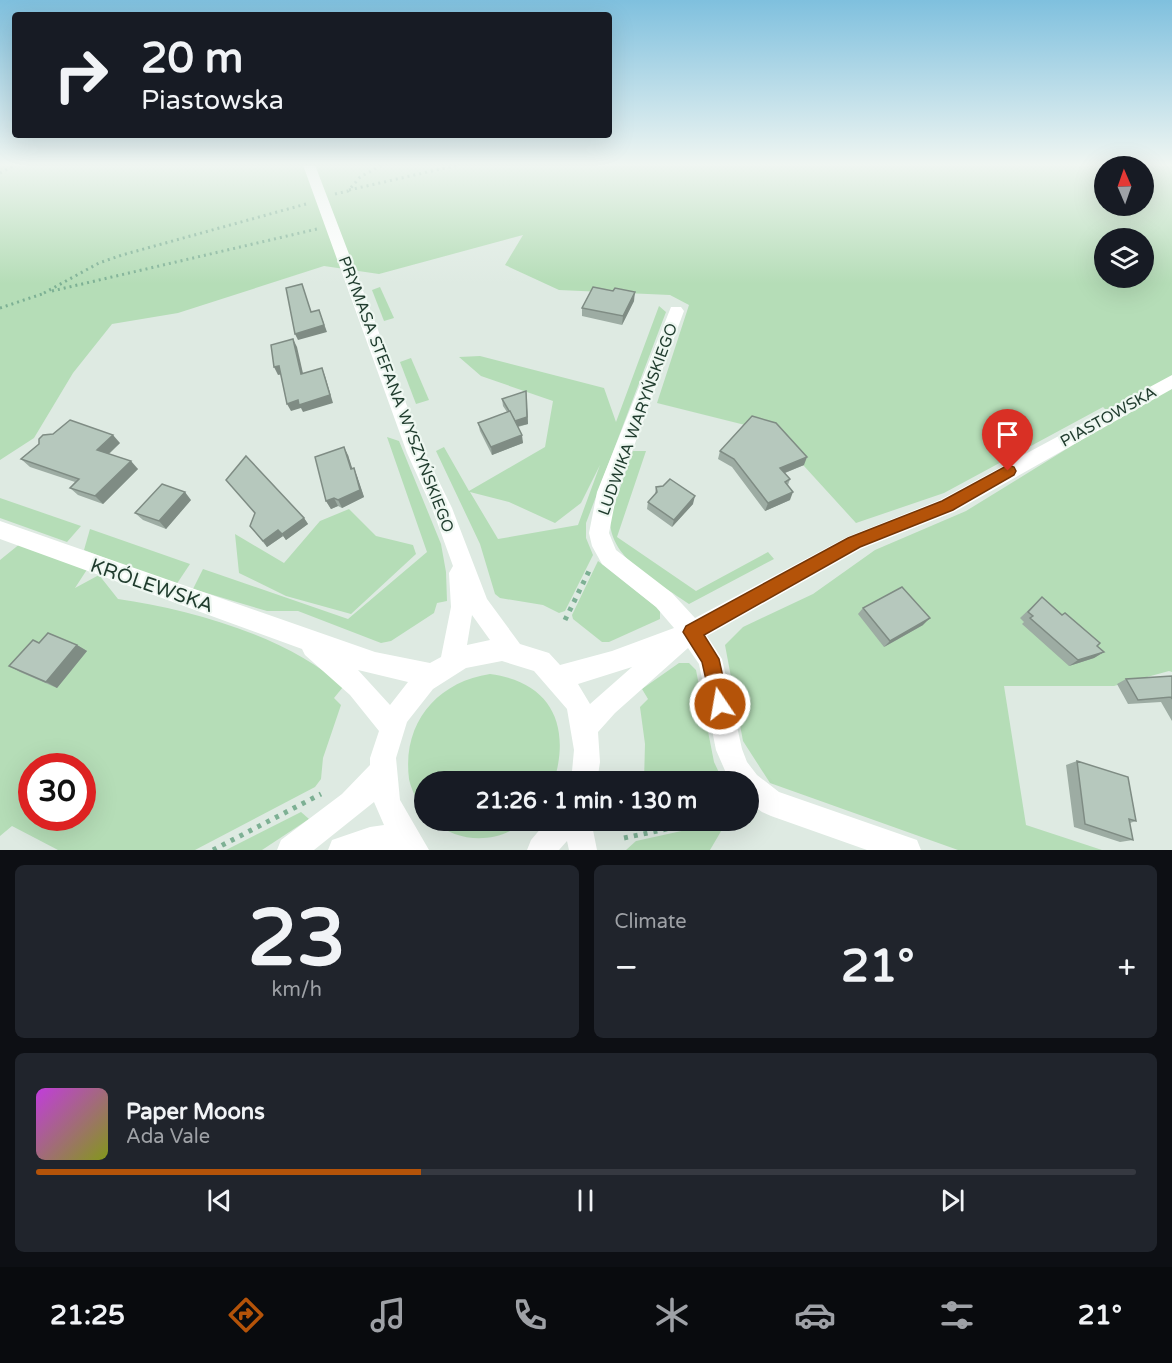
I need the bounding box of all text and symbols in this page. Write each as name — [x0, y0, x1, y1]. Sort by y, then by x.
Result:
text: 20 m — [141, 33, 243, 84]
icon: right — [42, 36, 120, 114]
text: Piastowska — [141, 84, 284, 117]
north arrow — [1094, 156, 1154, 216]
map controls — [1094, 156, 1154, 288]
button: layers — [1094, 228, 1154, 288]
street label: PRYMASA STEFANA WYSZYŃSKIEGO — [334, 253, 458, 535]
street label: LUDWIKA WARYŃSKIEGO — [594, 320, 682, 518]
street label: PIASTOWSKA — [1057, 382, 1160, 452]
pin — [982, 409, 1033, 471]
icon: arrive — [991, 418, 1024, 451]
street label: KRÓLEWSKA — [87, 553, 217, 618]
position arrow — [688, 672, 752, 736]
speed limit sign: 30 — [18, 753, 96, 831]
text: 21:26 · 1 min · 130 m — [476, 788, 697, 814]
text: 23 — [248, 892, 346, 986]
text: Climate — [615, 910, 687, 934]
text: 21° — [841, 940, 914, 994]
text: − — [615, 948, 638, 987]
text: + — [1117, 948, 1136, 987]
text: km/h — [272, 978, 322, 1002]
text: Paper Moons — [126, 1099, 265, 1125]
text: Ada Vale — [126, 1125, 210, 1149]
icon: previous — [203, 1184, 236, 1217]
icon: pause — [569, 1184, 602, 1217]
icon: next — [936, 1184, 969, 1217]
icon: directions — [225, 1294, 267, 1336]
icon: music — [367, 1294, 409, 1336]
icon: phone — [509, 1294, 551, 1336]
icon: climate — [651, 1294, 693, 1336]
icon: car — [794, 1294, 836, 1336]
icon: filters — [936, 1294, 978, 1336]
text: 21:25 — [50, 1299, 125, 1332]
text: 21° — [1078, 1299, 1122, 1332]

